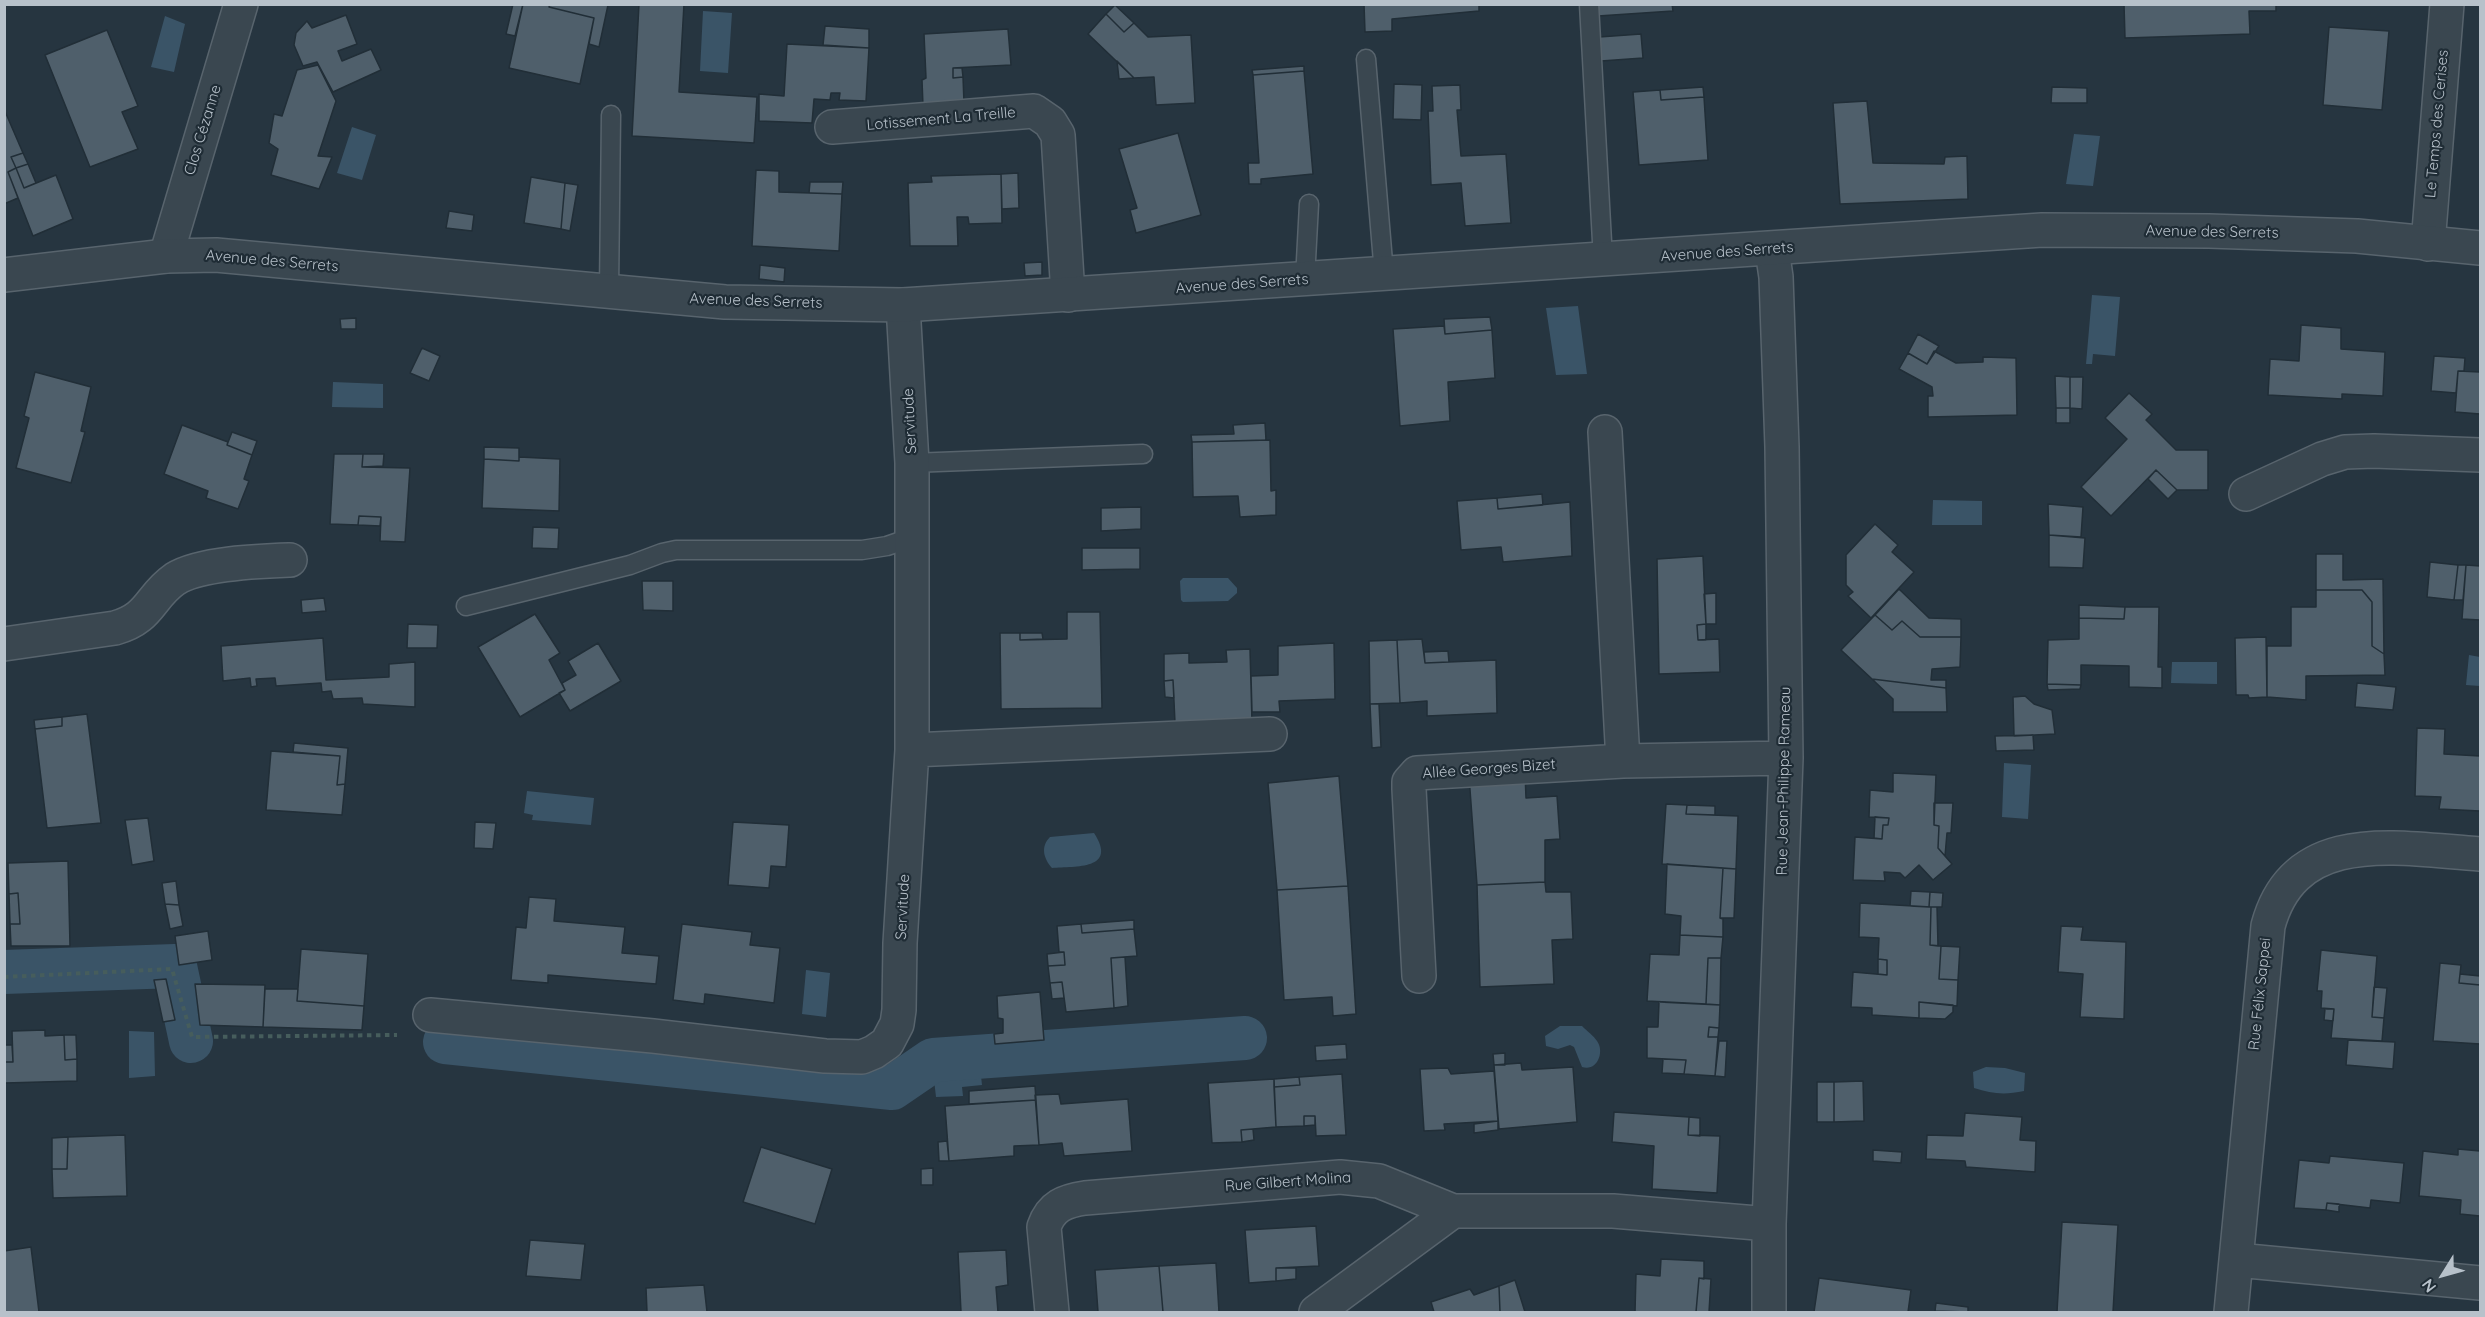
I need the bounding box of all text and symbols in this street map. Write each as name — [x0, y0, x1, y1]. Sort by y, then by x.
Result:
street label: Le Temps des Cerises — [2422, 49, 2452, 199]
street label: Clos Cézanne — [181, 83, 225, 177]
street label: Lotissement La Treille — [866, 104, 1016, 134]
street label: Avenue des Serrets — [2145, 222, 2279, 242]
street label: Avenue des Serrets — [1660, 238, 1794, 266]
street label: Avenue des Serrets — [205, 246, 339, 276]
street label: Avenue des Serrets — [1175, 270, 1309, 298]
street label: Avenue des Serrets — [689, 290, 823, 312]
street label: Servitude — [899, 388, 921, 454]
street label: Rue Jean-Philippe Rameau — [1773, 687, 1795, 875]
street label: Allée Georges Bizet — [1422, 755, 1556, 783]
street label: Servitude — [892, 874, 914, 940]
street label: Rue Félix Sappei — [2245, 937, 2275, 1051]
street label: Rue Gilbert Molina — [1224, 1169, 1352, 1195]
north arrow — [2413, 1245, 2473, 1305]
text: N — [2417, 1275, 2440, 1297]

